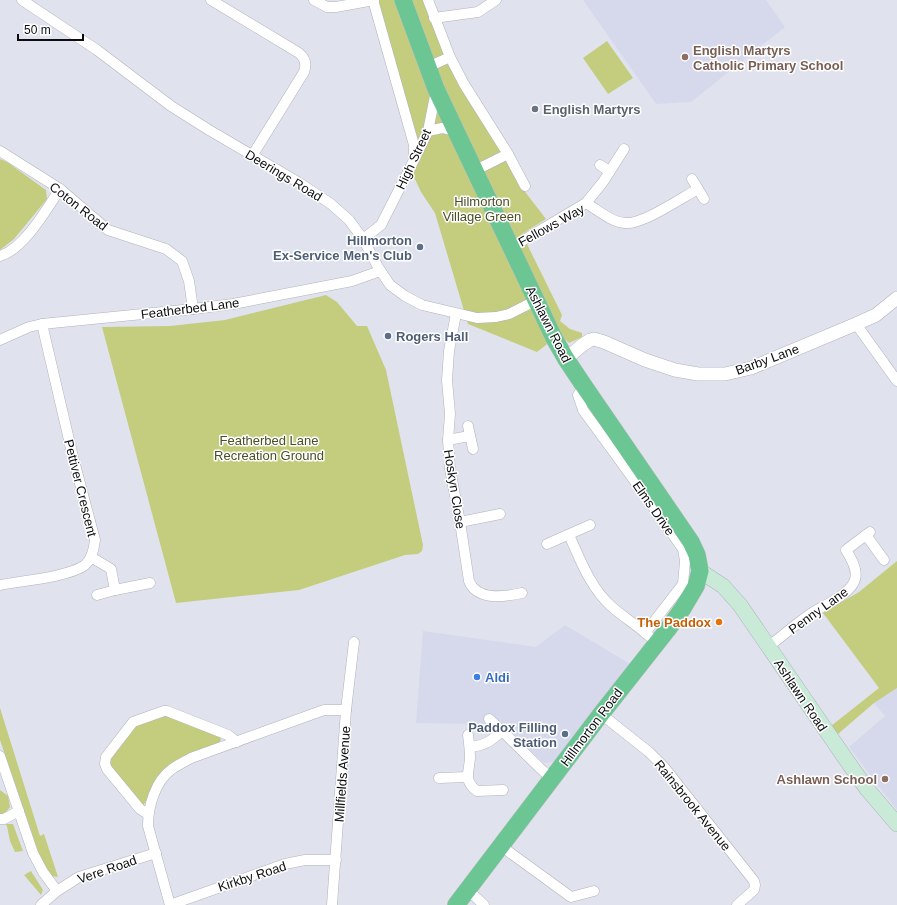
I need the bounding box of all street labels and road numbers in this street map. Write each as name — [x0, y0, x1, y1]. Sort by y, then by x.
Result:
street label: High Street — [393, 126, 434, 192]
street label: Deerings Road — [243, 147, 325, 204]
street label: Coton Road — [47, 179, 111, 234]
street label: Fellows Way — [516, 201, 587, 250]
street label: Ashlawn Road — [523, 283, 574, 365]
street label: Featherbed Lane — [140, 295, 240, 322]
street label: Barby Lane — [733, 341, 801, 378]
street label: Pettiver Crescent — [61, 438, 100, 539]
street label: Hoskyn Close — [441, 448, 468, 530]
street label: Elms Drive — [629, 478, 678, 538]
street label: Penny Lane — [786, 584, 851, 637]
street label: Ashlawn Road — [771, 656, 830, 734]
street label: Hillmorton Road — [557, 686, 625, 769]
street label: Millfields Avenue — [332, 725, 353, 823]
street label: Rainsbrook Avenue — [651, 757, 734, 854]
street label: Vere Road — [76, 852, 139, 887]
street label: Kirkby Road — [216, 858, 288, 895]

